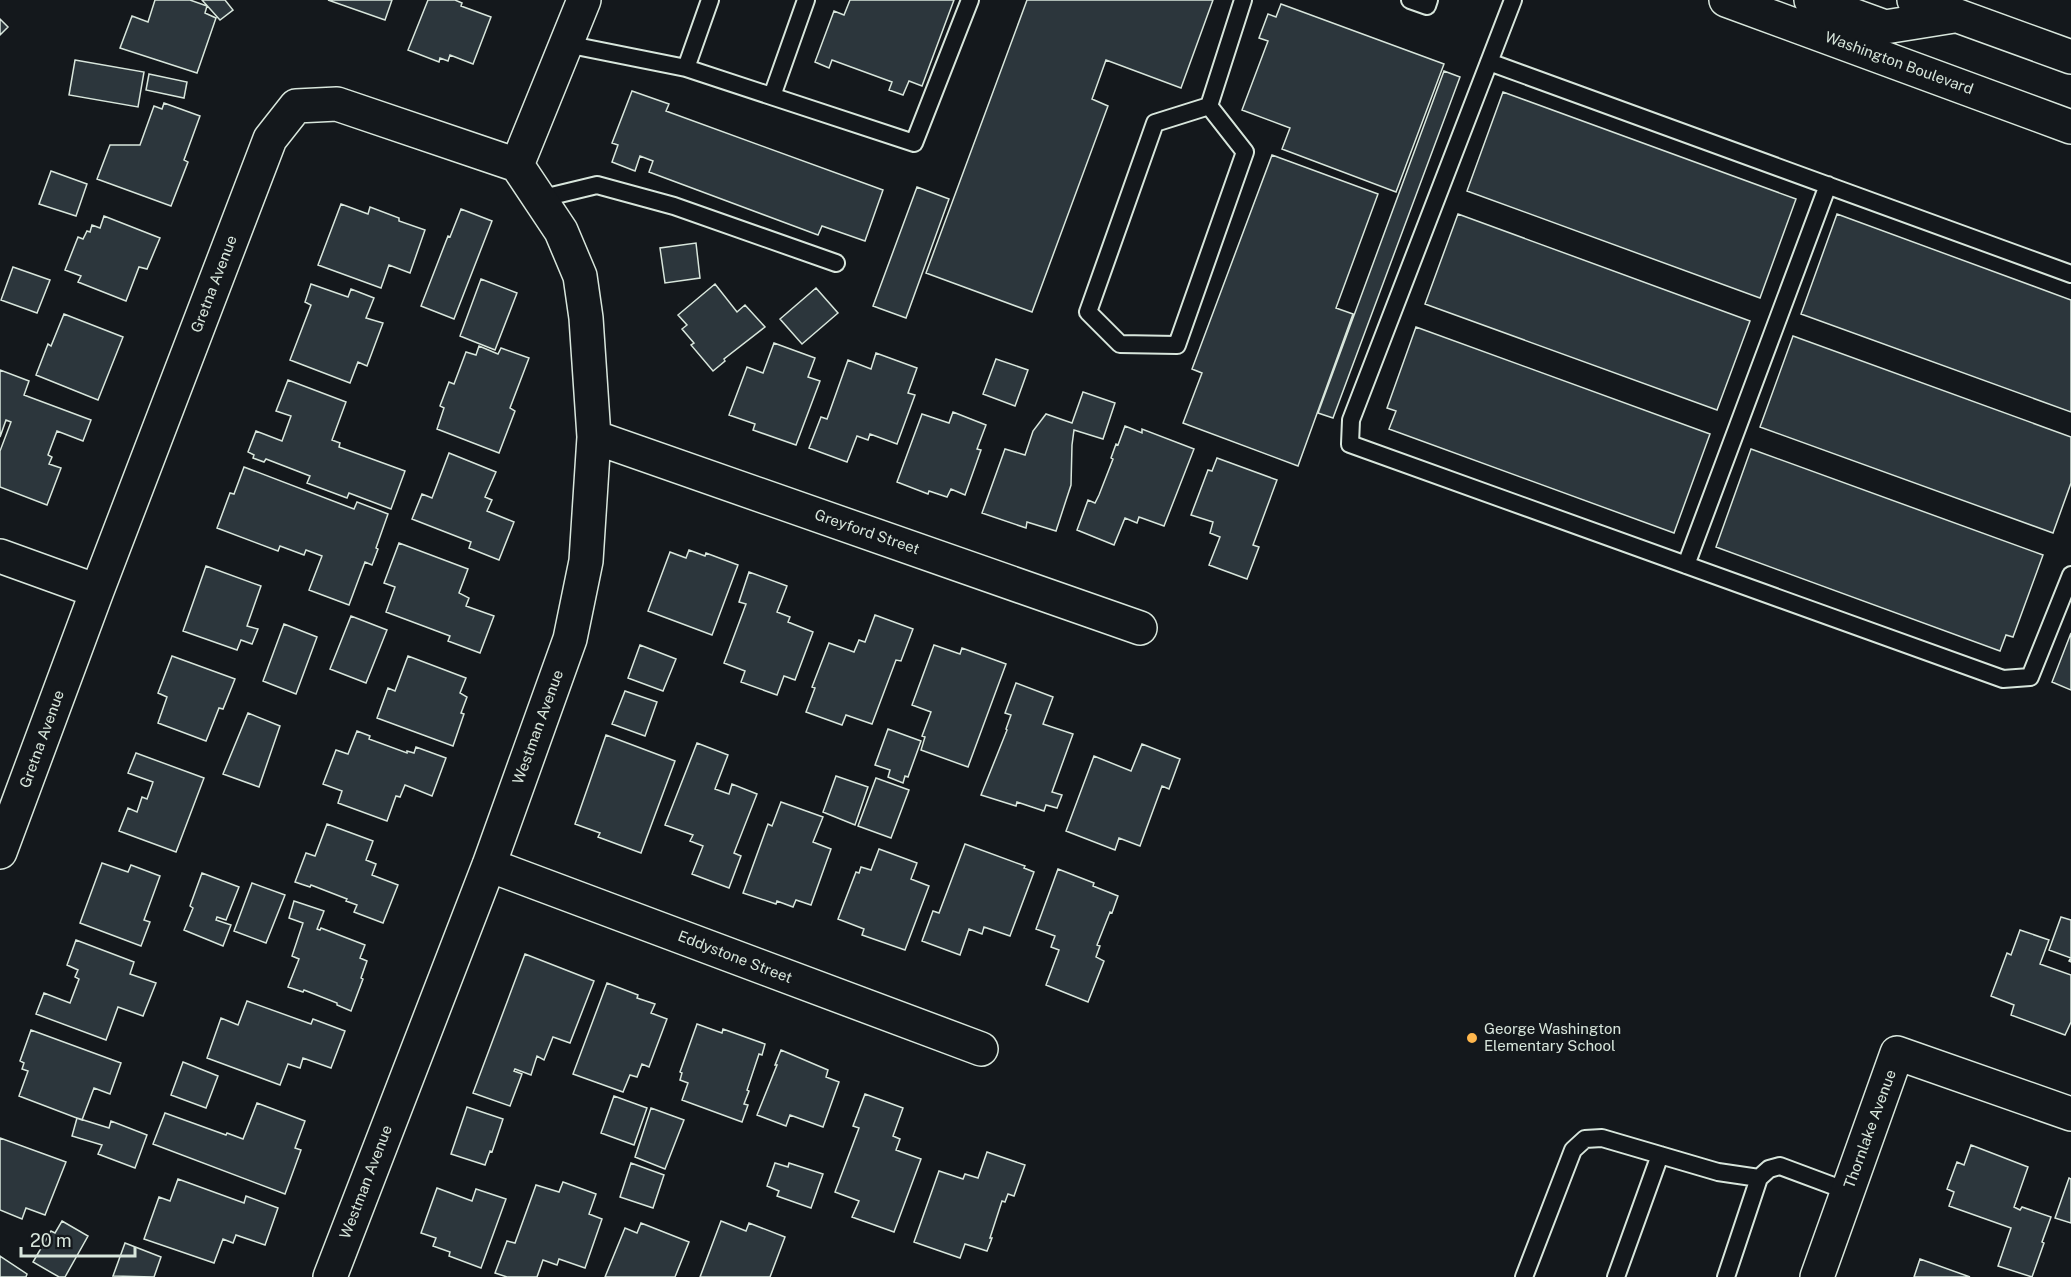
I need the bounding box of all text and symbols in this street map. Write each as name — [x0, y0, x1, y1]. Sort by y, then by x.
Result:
street label: Washington Boulevard — [1823, 28, 1976, 97]
street label: Gretna Avenue — [187, 233, 240, 335]
street label: Greyford Street — [813, 506, 922, 557]
street label: Westman Avenue — [509, 667, 566, 786]
street label: Gretna Avenue — [16, 688, 67, 790]
street label: Eddystone Street — [676, 927, 795, 986]
place label: George Washington Elementary School — [1484, 1020, 1621, 1054]
marker: George Washington Elementary School — [1465, 1031, 1479, 1045]
street label: Thornlake Avenue — [1840, 1067, 1899, 1190]
street label: Westman Avenue — [336, 1123, 395, 1241]
scale bar — [21, 1220, 135, 1258]
text: 20 m — [30, 1230, 72, 1251]

